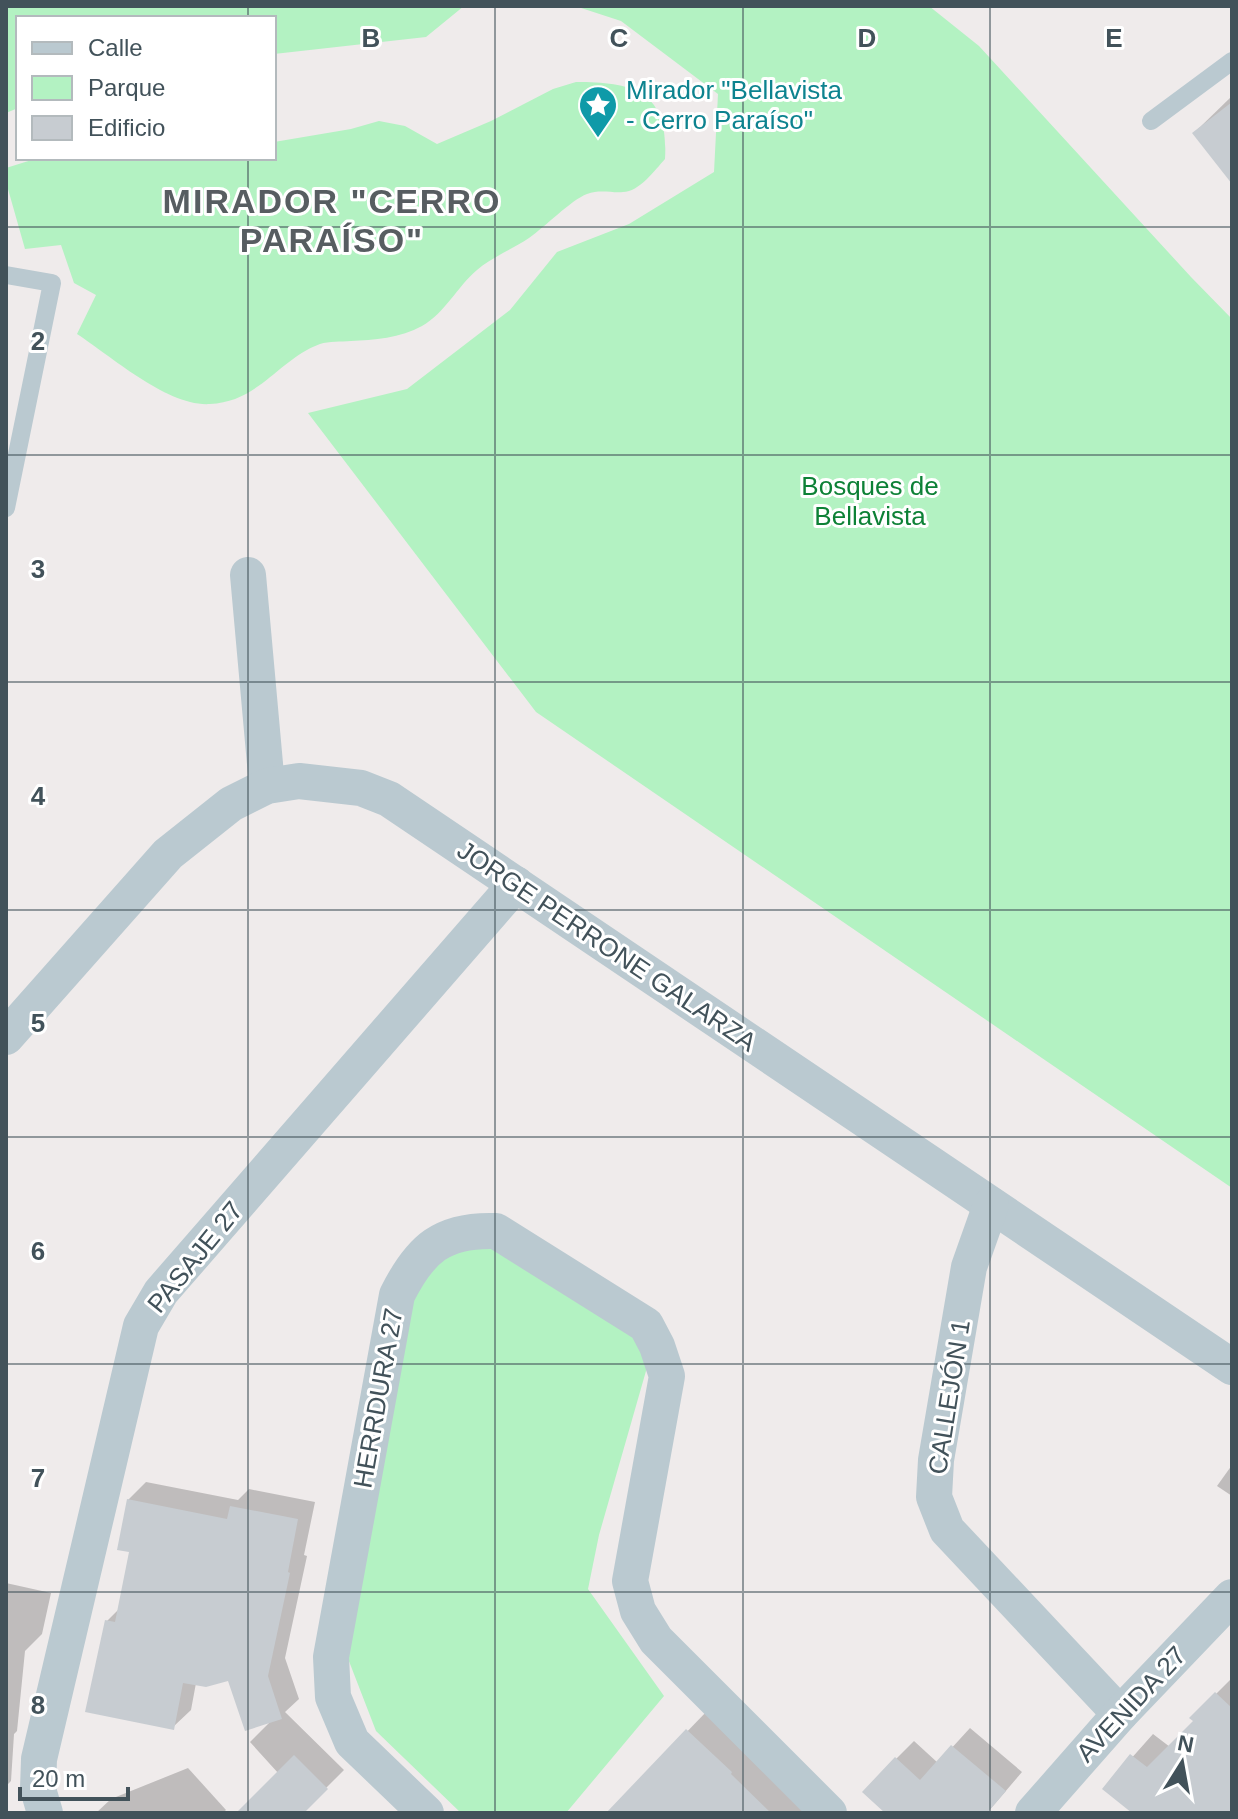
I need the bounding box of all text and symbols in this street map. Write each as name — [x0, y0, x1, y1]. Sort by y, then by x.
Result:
legend — [16, 16, 276, 160]
text: B — [362, 23, 380, 53]
text: C — [610, 23, 629, 53]
text: D — [858, 23, 876, 53]
text: E — [1105, 23, 1123, 53]
text: Calle — [88, 34, 143, 61]
text: Parque — [88, 74, 165, 101]
place label: Mirador "Bellavista - Cerro Paraíso" — [626, 75, 842, 135]
place icon: Mirador "Bellavista - Cerro Paraíso" — [577, 84, 619, 139]
text: Edificio — [88, 114, 165, 141]
district label: MIRADOR "CERRO PARAÍSO" — [163, 182, 501, 259]
text: 2 — [31, 326, 45, 356]
park label: Bosques de Bellavista — [801, 471, 939, 531]
text: 3 — [31, 554, 45, 584]
text: 4 — [31, 781, 46, 811]
street label: JORGE PERRONE GALARZA — [452, 835, 763, 1058]
text: 5 — [31, 1008, 45, 1038]
street label: PASAJE 27 — [141, 1196, 249, 1318]
text: 6 — [31, 1236, 45, 1266]
street label: HERRDURA 27 — [347, 1306, 409, 1490]
street label: CALLEJÓN 1 — [922, 1318, 976, 1476]
text: 7 — [31, 1463, 45, 1493]
street label: AVENIDA 27 — [1069, 1639, 1193, 1769]
text: 8 — [31, 1690, 45, 1720]
north arrow — [1142, 1723, 1222, 1803]
scale bar — [20, 1751, 128, 1801]
text: 20 m — [32, 1765, 85, 1792]

